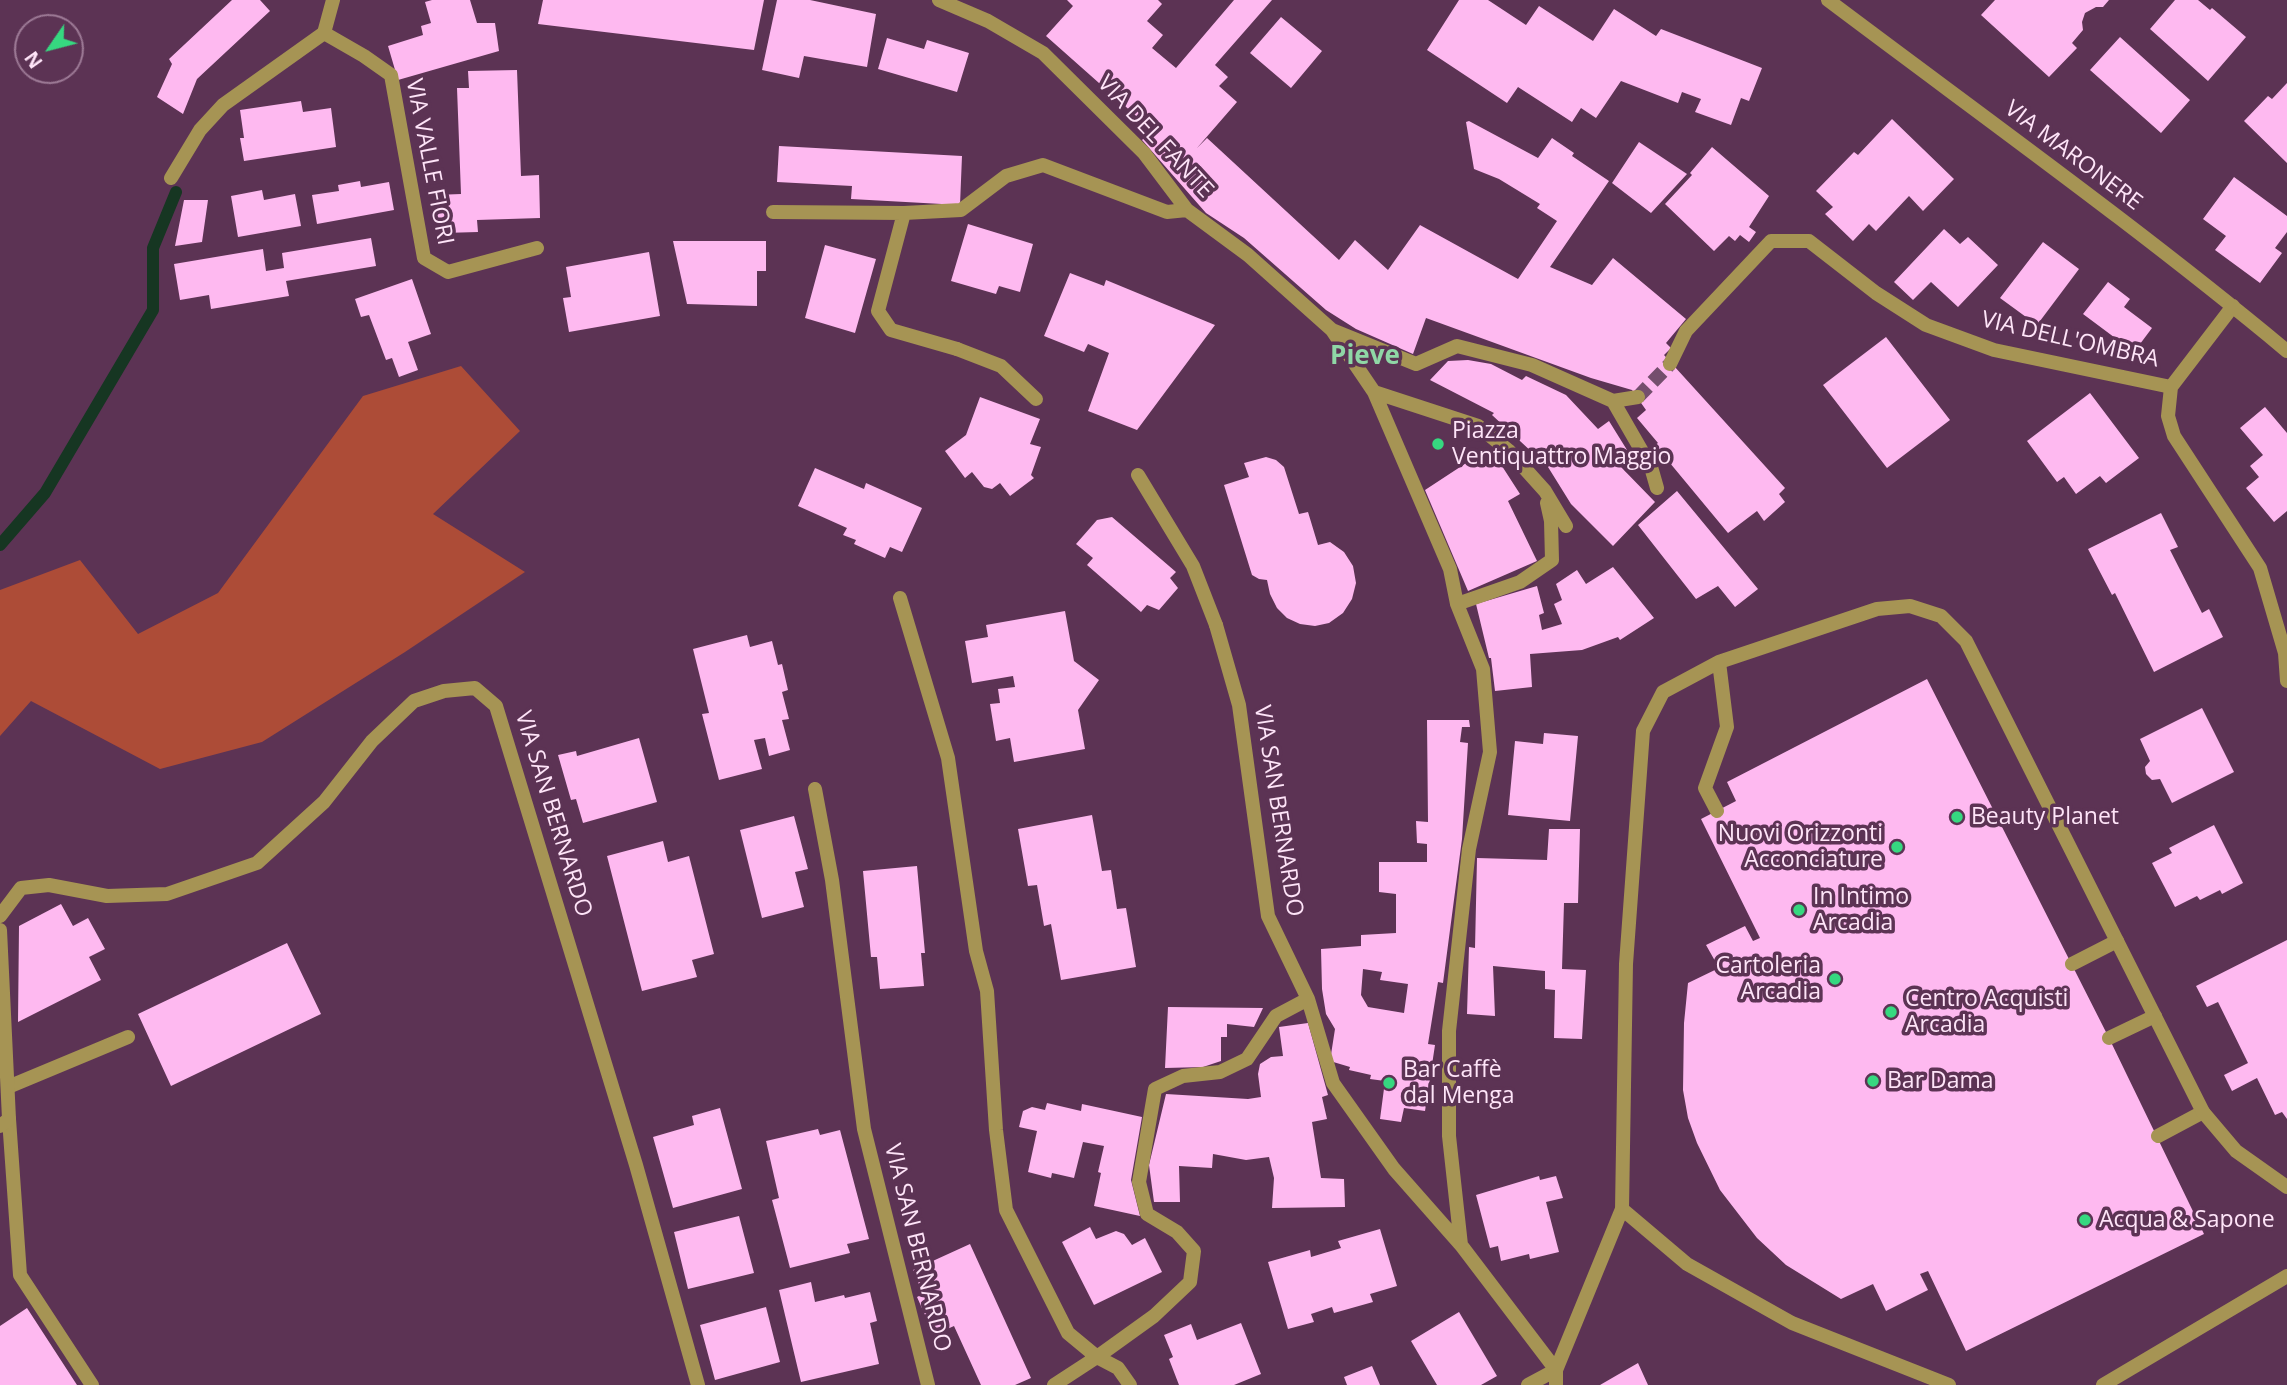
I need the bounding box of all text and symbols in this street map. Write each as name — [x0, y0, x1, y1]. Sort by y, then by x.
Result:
north arrow — [14, 14, 84, 84]
text: N — [18, 46, 49, 74]
street label: VIA DEL FANTE — [1091, 70, 1219, 204]
street label: VIA VALLE FIORI — [399, 77, 459, 247]
street label: VIA MARONERE — [1999, 95, 2147, 217]
street label: VIA DELL'OMBRA — [1979, 306, 2161, 374]
district label: Pieve — [1330, 341, 1400, 373]
place label: Piazza Ventiquattro Maggio — [1452, 417, 1671, 471]
marker: Piazza Ventiquattro Maggio — [1430, 436, 1446, 452]
street label: VIA SAN BERNARDO — [1248, 703, 1308, 919]
street label: VIA SAN BERNARDO — [509, 708, 597, 920]
place label: Beauty Planet — [1971, 803, 2119, 831]
marker: Beauty Planet — [1949, 809, 1965, 825]
place label: Nuovi Orizzonti Acconciature — [1718, 820, 1883, 874]
marker: Nuovi Orizzonti Acconciature — [1889, 839, 1905, 855]
place label: In Intimo Arcadia — [1813, 883, 1909, 937]
marker: In Intimo Arcadia — [1791, 902, 1807, 918]
place label: Cartoleria Arcadia — [1716, 952, 1821, 1006]
marker: Cartoleria Arcadia — [1827, 971, 1843, 987]
place label: Centro Acquisti Arcadia — [1905, 985, 2068, 1039]
marker: Centro Acquisti Arcadia — [1883, 1004, 1899, 1020]
place label: Bar Caffè dal Menga — [1403, 1056, 1515, 1110]
place label: Bar Dama — [1887, 1067, 1994, 1095]
marker: Bar Dama — [1865, 1073, 1881, 1089]
marker: Bar Caffè dal Menga — [1381, 1075, 1397, 1091]
street label: VIA SAN BERNARDO — [878, 1141, 956, 1355]
place label: Acqua & Sapone — [2099, 1206, 2275, 1234]
marker: Acqua & Sapone — [2077, 1212, 2093, 1228]

